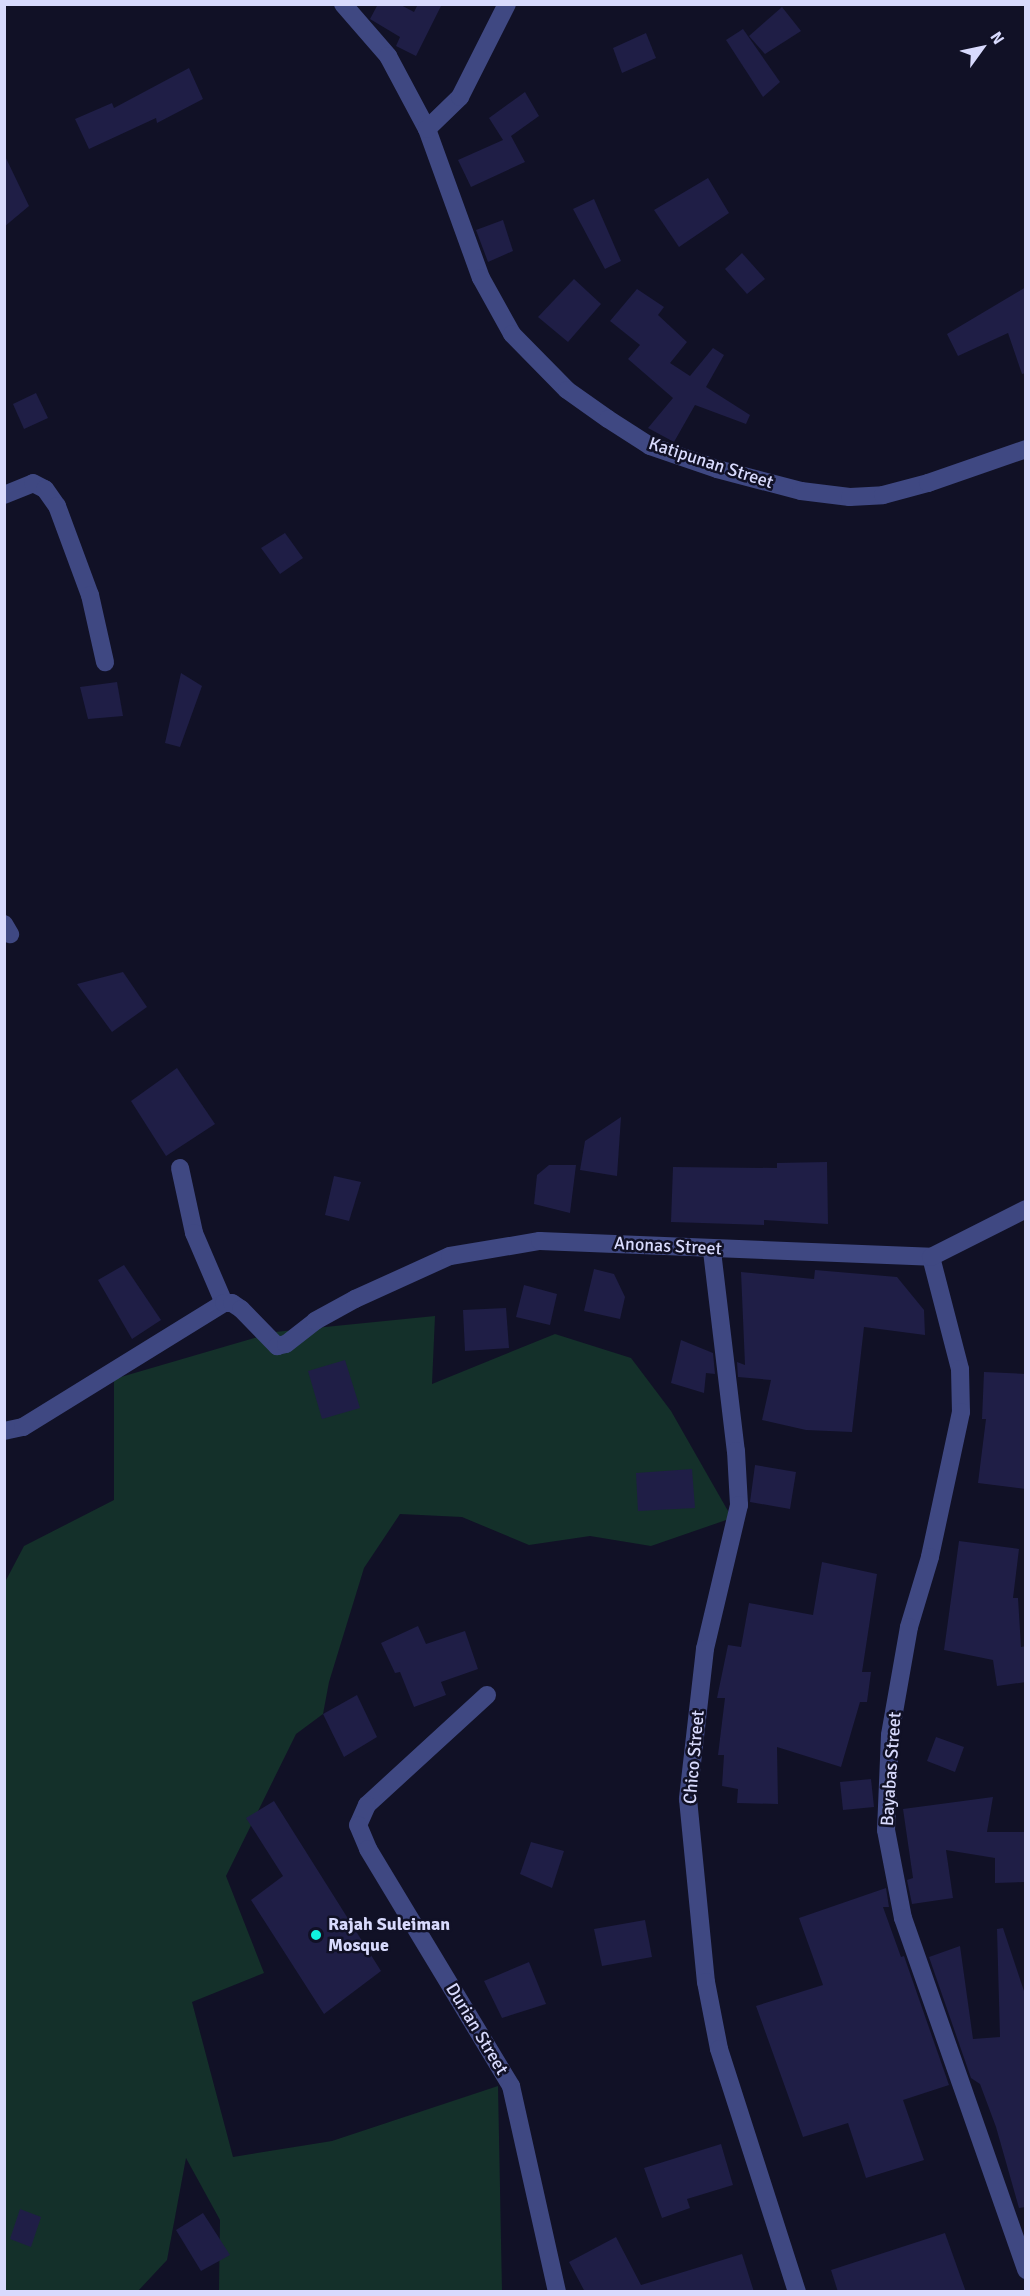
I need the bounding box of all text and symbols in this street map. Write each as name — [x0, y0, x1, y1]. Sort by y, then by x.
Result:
north arrow — [952, 18, 1012, 78]
text: N — [986, 28, 1009, 48]
street label: Katipunan Street — [646, 433, 776, 493]
street label: Anonas Street — [614, 1232, 722, 1260]
street label: Chico Street — [679, 1709, 709, 1805]
street label: Bayabas Street — [876, 1711, 906, 1827]
place label: Rajah Suleiman Mosque — [328, 1914, 450, 1956]
marker: Rajah Suleiman Mosque — [309, 1928, 323, 1942]
street label: Durian Street — [441, 1979, 513, 2079]

